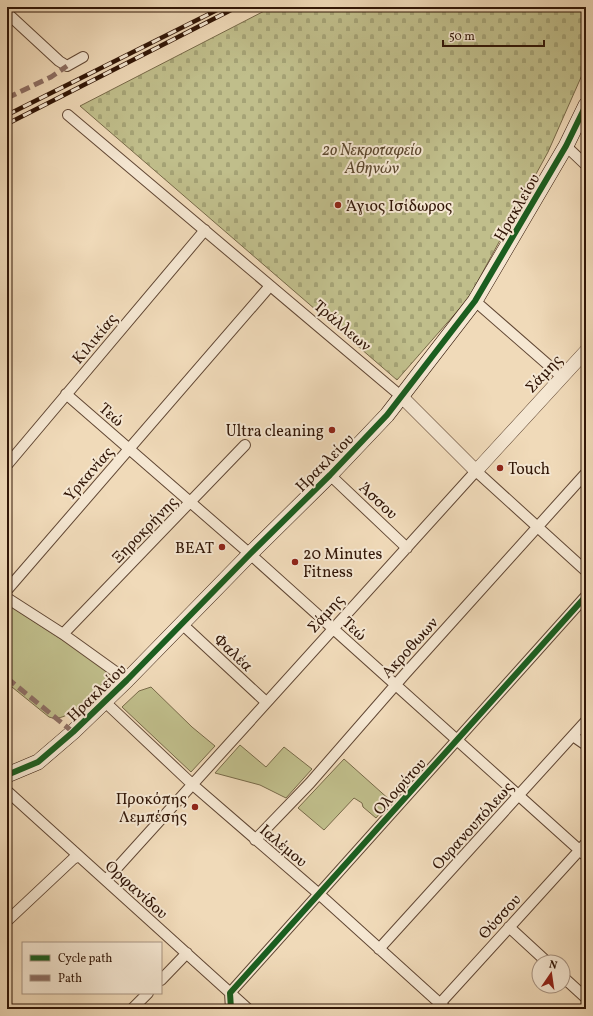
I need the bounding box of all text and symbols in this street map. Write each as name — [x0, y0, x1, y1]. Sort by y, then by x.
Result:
scale bar — [443, 22, 544, 48]
text: 50 m — [449, 29, 475, 45]
park label: 2ο Νεκροταφείο Αθηνών — [322, 140, 423, 180]
street label: Ηρακλείου — [489, 170, 546, 246]
place label: Άγιος Ισίδωρος — [346, 196, 452, 218]
marker: Άγιος Ισίδωρος — [333, 200, 343, 210]
street label: Τράλλεων — [308, 296, 376, 357]
street label: Κιλικίας — [68, 309, 123, 369]
street label: Σάμης — [521, 350, 568, 398]
street label: Τεώ — [93, 399, 128, 433]
place label: Ultra cleaning — [226, 421, 324, 443]
marker: Ultra cleaning — [327, 425, 337, 435]
street label: Ηρακλείου — [291, 429, 360, 498]
street label: Υρκανίας — [60, 442, 119, 506]
place label: Touch — [508, 459, 550, 481]
marker: Touch — [495, 463, 505, 473]
street label: Άσσου — [353, 478, 402, 525]
street label: Ξηροκρήνης — [108, 492, 183, 569]
place label: ΒΕΑΤ — [175, 538, 214, 560]
marker: ΒΕΑΤ — [217, 542, 227, 552]
place label: 20 Μinutes Fitness — [303, 544, 383, 584]
marker: 20 Μinutes Fitness — [290, 557, 300, 567]
street label: Σάμης — [303, 590, 350, 639]
street label: Τεώ — [336, 612, 371, 647]
street label: Ακροθωων — [377, 613, 444, 684]
street label: Φαλέα — [208, 630, 257, 678]
street label: Ηρακλείου — [63, 659, 132, 727]
street label: Ολοφύτου — [369, 754, 432, 821]
street label: Ουρανουπόλεως — [428, 777, 519, 875]
place label: Προκόπης Λεμπέσης — [116, 789, 187, 829]
marker: Προκόπης Λεμπέσης — [190, 802, 200, 812]
street label: Ιαλέμου — [254, 820, 311, 873]
street label: Ορφανίδου — [99, 856, 172, 925]
street label: Θύσσου — [474, 890, 527, 945]
legend — [22, 942, 162, 994]
text: Cycle path — [58, 951, 113, 967]
north arrow — [531, 954, 571, 994]
text: N — [547, 958, 558, 974]
text: Path — [58, 971, 82, 987]

